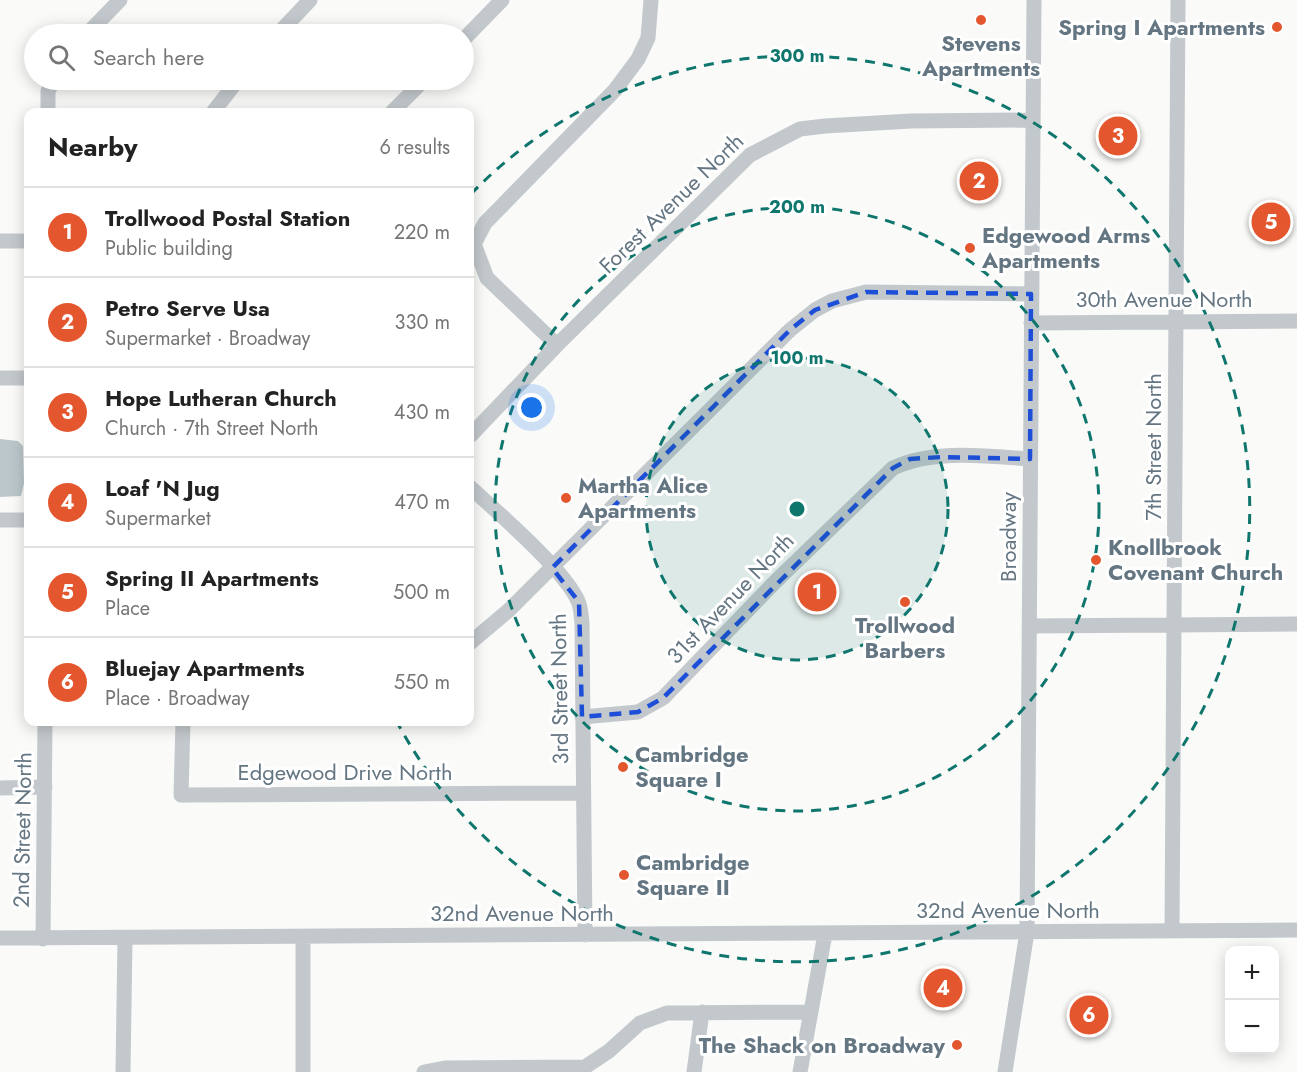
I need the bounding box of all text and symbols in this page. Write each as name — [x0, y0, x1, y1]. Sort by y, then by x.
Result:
place label: Spring I Apartments — [1058, 11, 1265, 43]
marker: Stevens Apartments — [974, 13, 988, 27]
marker: Spring I Apartments — [1270, 20, 1284, 34]
search box — [24, 24, 474, 90]
place label: Stevens Apartments — [921, 27, 1040, 84]
icon: search — [45, 41, 78, 74]
text: Search here — [93, 41, 204, 73]
text: 300 m — [769, 43, 825, 69]
pin: 3 — [1098, 114, 1138, 158]
street label: Forest Avenue North — [591, 125, 751, 281]
text: Nearby — [48, 128, 137, 166]
text: 6 results — [380, 133, 450, 162]
pin: 2 — [960, 158, 998, 204]
text: 200 m — [769, 194, 825, 220]
pin: 5 — [1252, 200, 1290, 244]
text: Trollwood Postal Station — [105, 202, 350, 234]
text: 1 — [62, 218, 73, 247]
text: 220 m — [394, 218, 450, 247]
place label: Edgewood Arms Apartments — [981, 219, 1150, 276]
text: Public building — [105, 234, 233, 263]
marker: Edgewood Arms Apartments — [963, 241, 977, 255]
street label: 30th Avenue North — [1075, 283, 1253, 315]
text: Petro Serve Usa — [105, 292, 270, 324]
text: 2 — [61, 308, 74, 337]
text: 330 m — [395, 308, 450, 337]
text: Supermarket · Broadway — [105, 324, 310, 353]
text: 100 m — [770, 345, 824, 371]
street label: 7th Street North — [1137, 373, 1169, 521]
text: Hope Lutheran Church — [105, 382, 337, 414]
your location — [517, 393, 546, 422]
text: 3 — [61, 398, 74, 427]
text: 430 m — [394, 398, 450, 427]
text: Church · 7th Street North — [105, 414, 318, 443]
place label: Martha Alice Apartments — [577, 469, 708, 526]
text: Loaf 'N Jug — [105, 472, 220, 504]
text: 4 — [61, 488, 74, 517]
text: 470 m — [394, 488, 450, 517]
marker: Martha Alice Apartments — [559, 491, 573, 505]
street label: Broadway — [992, 492, 1024, 582]
centre of rings — [787, 499, 807, 519]
text: Supermarket — [105, 504, 211, 533]
street label: 31st Avenue North — [659, 525, 801, 671]
place label: Knollbrook Covenant Church — [1108, 531, 1283, 588]
marker: Knollbrook Covenant Church — [1089, 553, 1103, 567]
text: Spring II Apartments — [105, 562, 319, 594]
pin: 1 — [798, 570, 836, 614]
text: 5 — [61, 578, 74, 607]
text: 500 m — [393, 578, 450, 607]
text: Place — [105, 594, 150, 623]
marker: Trollwood Barbers — [898, 595, 912, 609]
place label: Trollwood Barbers — [855, 609, 955, 666]
street label: 3rd Street North — [542, 613, 576, 765]
text: Bluejay Apartments — [105, 652, 305, 684]
text: 6 — [61, 668, 74, 697]
text: 550 m — [394, 668, 450, 697]
text: Place · Broadway — [105, 684, 250, 713]
place label: Cambridge Square I — [635, 738, 749, 795]
street label: 2nd Street North — [5, 752, 39, 908]
street label: Edgewood Drive North — [238, 756, 452, 788]
marker: Cambridge Square I — [616, 760, 630, 774]
place label: Cambridge Square II — [636, 846, 750, 903]
marker: Cambridge Square II — [617, 868, 631, 882]
street label: 32nd Avenue North — [916, 894, 1100, 926]
street label: 32nd Avenue North — [430, 897, 614, 929]
map controls — [1225, 946, 1279, 1054]
button: + — [1225, 946, 1279, 1000]
pin: 4 — [924, 966, 962, 1010]
pin: 6 — [1070, 992, 1108, 1038]
button: − — [1225, 1000, 1279, 1054]
place label: The Shack on Broadway — [699, 1029, 946, 1061]
marker: The Shack on Broadway — [950, 1038, 964, 1052]

